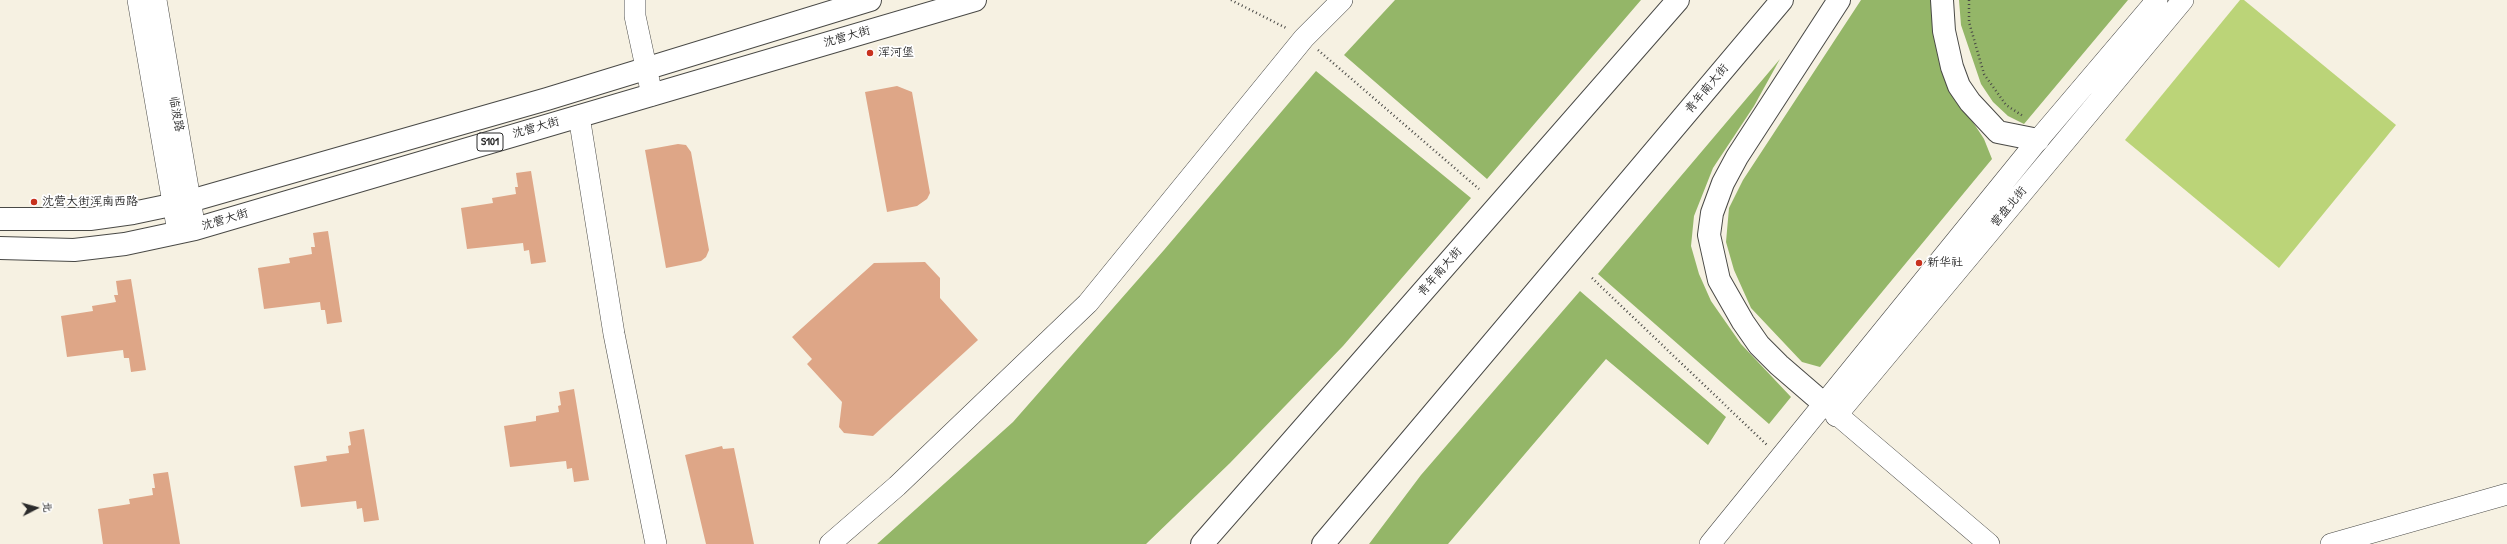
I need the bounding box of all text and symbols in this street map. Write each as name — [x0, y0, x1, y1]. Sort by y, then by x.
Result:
street label: 沈营大街 — [822, 23, 872, 51]
place label: 浑河堡 — [878, 46, 914, 60]
marker: 浑河堡 — [865, 48, 875, 58]
street label: 青年南大街 — [1682, 61, 1732, 117]
street label: 临波路 — [166, 95, 186, 133]
street label: 沈营大街 — [511, 114, 561, 142]
road number: S101 — [477, 133, 503, 151]
street label: 营盘北街 — [1988, 184, 2030, 230]
place label: 沈营大街浑南西路 — [42, 195, 138, 209]
marker: 沈营大街浑南西路 — [29, 197, 39, 207]
street label: 沈营大街 — [200, 206, 250, 234]
street label: 青年南大街 — [1415, 245, 1465, 299]
place label: 新华社 — [1927, 256, 1963, 270]
marker: 新华社 — [1914, 258, 1924, 268]
north arrow — [16, 488, 56, 528]
text: 北 — [40, 501, 55, 513]

